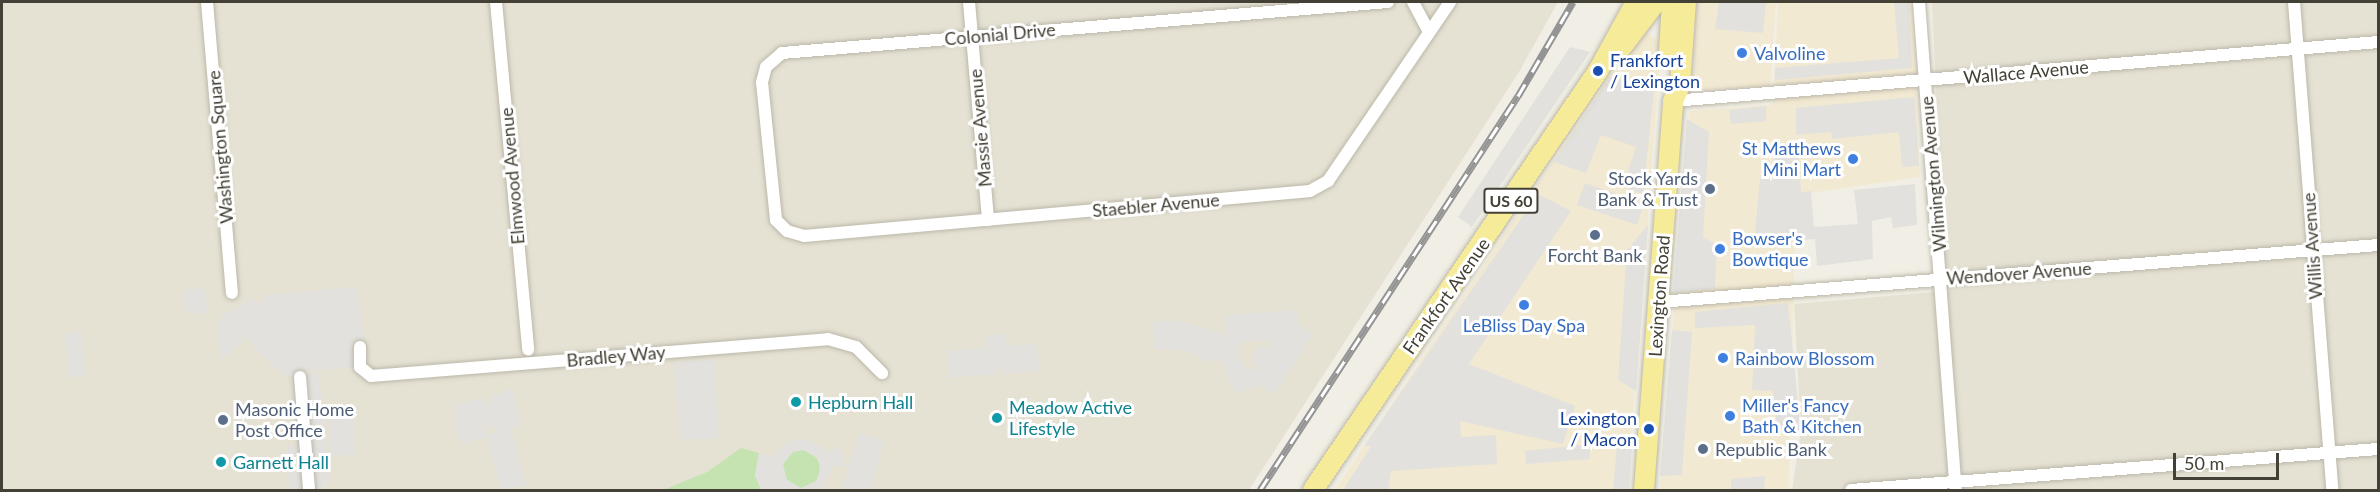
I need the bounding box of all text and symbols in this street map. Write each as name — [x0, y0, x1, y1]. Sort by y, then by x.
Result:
street label: Colonial Drive — [943, 18, 1057, 50]
place label: Valvoline — [1754, 42, 1825, 64]
marker: Valvoline — [1735, 46, 1749, 60]
place label: Frankfort / Lexington — [1610, 50, 1700, 92]
street label: Wallace Avenue — [1962, 56, 2090, 88]
marker: Frankfort / Lexington — [1591, 64, 1605, 78]
street label: Massie Avenue — [964, 68, 996, 188]
street label: Washington Square — [203, 69, 237, 225]
street label: Wilmington Avenue — [1915, 95, 1951, 253]
street label: Elmwood Avenue — [495, 106, 529, 246]
place label: St Matthews Mini Mart — [1742, 138, 1841, 180]
marker: St Matthews Mini Mart — [1846, 152, 1860, 166]
place label: Stock Yards Bank & Trust — [1597, 168, 1698, 210]
marker: Stock Yards Bank & Trust — [1703, 182, 1717, 196]
road number: US 60 — [1482, 188, 1540, 214]
street label: Staebler Avenue — [1091, 189, 1221, 221]
street label: Willis Avenue — [2297, 192, 2327, 300]
marker: Forcht Bank — [1588, 228, 1602, 242]
place label: Bowser's Bowtique — [1732, 228, 1808, 270]
street label: Frankfort Avenue — [1398, 234, 1494, 358]
street label: Lexington Road — [1644, 234, 1674, 358]
marker: Bowser's Bowtique — [1713, 242, 1727, 256]
place label: Forcht Bank — [1548, 244, 1642, 266]
street label: Wendover Avenue — [1945, 257, 2093, 289]
marker: LeBliss Day Spa — [1517, 298, 1531, 312]
place label: LeBliss Day Spa — [1463, 314, 1585, 336]
street label: Bradley Way — [565, 341, 667, 371]
place label: Rainbow Blossom — [1735, 347, 1875, 369]
marker: Rainbow Blossom — [1716, 351, 1730, 365]
place label: Hepburn Hall — [808, 391, 913, 413]
marker: Hepburn Hall — [789, 395, 803, 409]
place label: Miller's Fancy Bath & Kitchen — [1742, 395, 1862, 438]
place label: Meadow Active Lifestyle — [1009, 397, 1133, 440]
place label: Masonic Home Post Office — [235, 399, 354, 442]
place label: Lexington / Macon — [1560, 408, 1637, 450]
marker: Miller's Fancy Bath & Kitchen — [1723, 409, 1737, 423]
marker: Meadow Active Lifestyle — [990, 411, 1004, 425]
marker: Masonic Home Post Office — [216, 413, 230, 427]
marker: Lexington / Macon — [1642, 422, 1656, 436]
place label: Republic Bank — [1715, 438, 1827, 460]
scale bar — [2176, 441, 2282, 479]
marker: Republic Bank — [1696, 442, 1710, 456]
place label: Garnett Hall — [233, 451, 329, 473]
text: 50 m — [2184, 452, 2224, 474]
marker: Garnett Hall — [214, 455, 228, 469]

